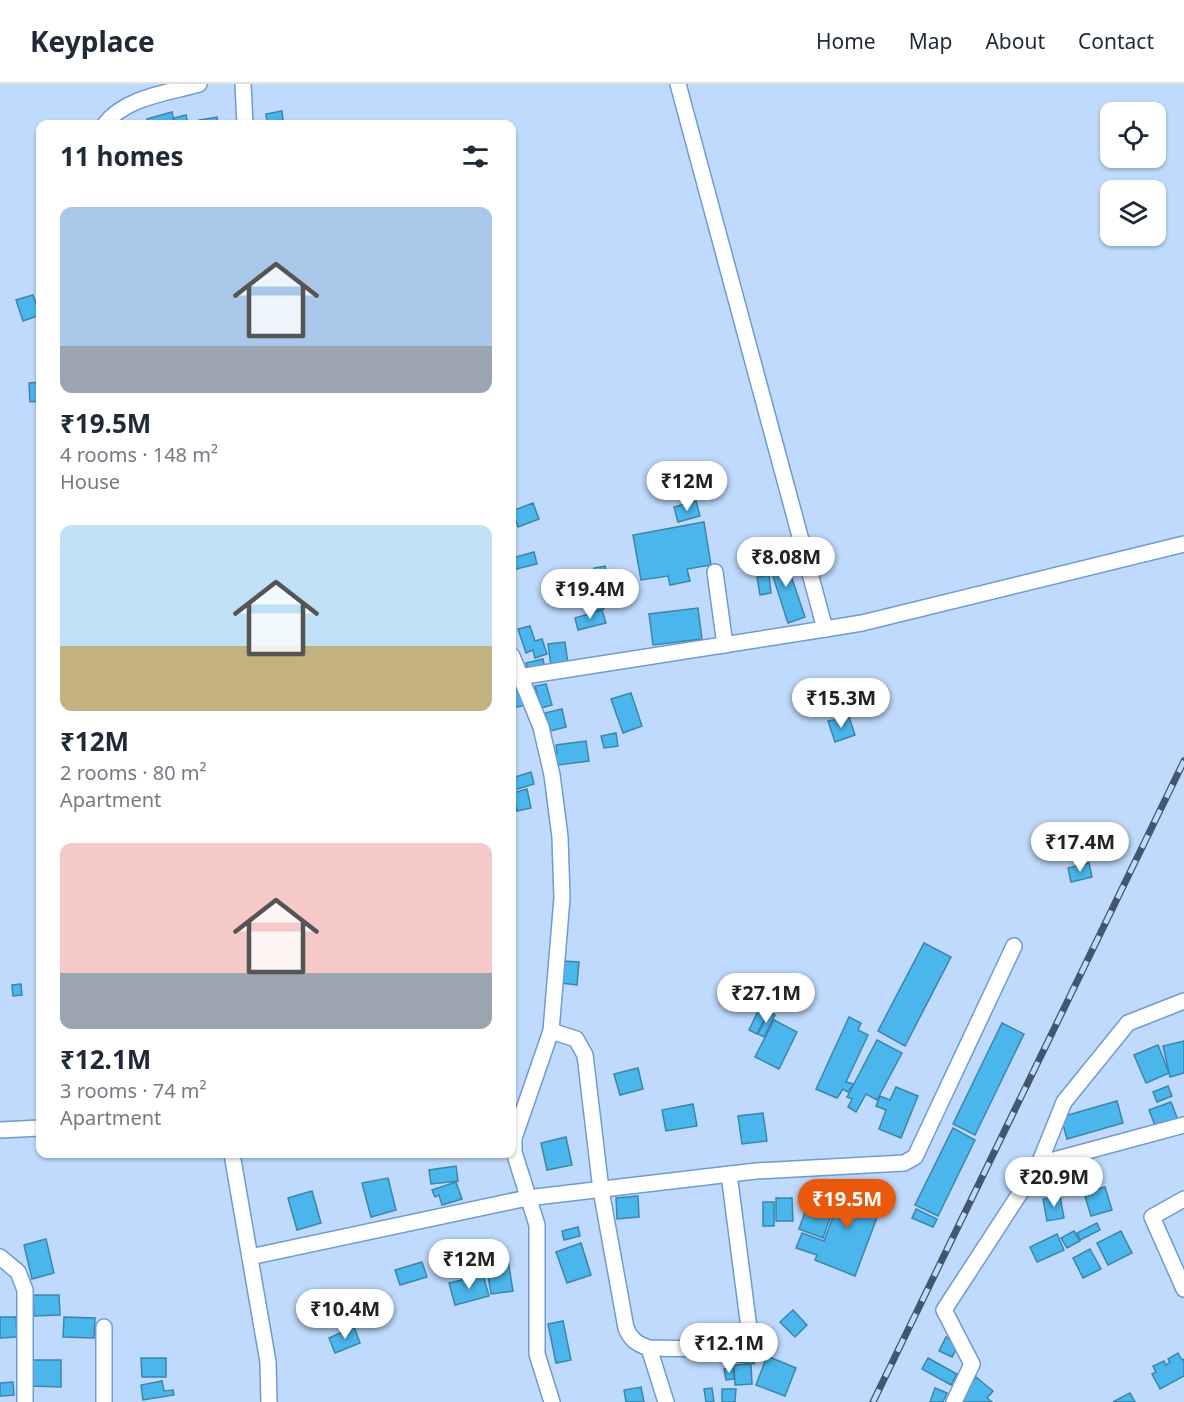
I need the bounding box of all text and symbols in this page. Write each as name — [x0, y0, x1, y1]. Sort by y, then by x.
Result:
text: Keyplace — [30, 22, 155, 60]
text: Home — [816, 27, 876, 55]
text: Map — [909, 27, 952, 55]
text: About — [985, 27, 1045, 55]
text: Contact — [1078, 27, 1154, 55]
map controls — [1100, 102, 1166, 246]
button: locate — [1100, 102, 1166, 168]
text: 11 homes — [60, 138, 184, 174]
icon: filters — [459, 140, 492, 173]
button: layers — [1100, 180, 1166, 246]
icon: home — [222, 246, 330, 354]
text: ₹19.5M — [60, 405, 151, 441]
text: 4 rooms · 148 m² — [60, 441, 218, 468]
pin: ₹12M — [651, 461, 723, 512]
text: ₹12M — [660, 467, 714, 494]
text: House — [60, 468, 120, 495]
pin: ₹8.08M — [737, 537, 835, 588]
text: ₹8.08M — [751, 543, 821, 570]
icon: home — [222, 564, 330, 672]
pin: ₹19.4M — [541, 569, 639, 620]
text: ₹19.4M — [555, 575, 625, 602]
pin: ₹15.3M — [792, 678, 890, 729]
text: ₹15.3M — [806, 684, 876, 711]
text: ₹12M — [60, 723, 129, 759]
text: 2 rooms · 80 m² — [60, 759, 207, 786]
text: Apartment — [60, 786, 161, 813]
pin: ₹17.4M — [1031, 822, 1129, 873]
text: ₹17.4M — [1045, 828, 1115, 855]
icon: home — [222, 882, 330, 990]
pin: ₹27.1M — [717, 973, 815, 1024]
text: ₹27.1M — [731, 979, 801, 1006]
text: ₹12.1M — [60, 1041, 151, 1077]
text: 3 rooms · 74 m² — [60, 1077, 207, 1104]
text: Apartment — [60, 1104, 161, 1131]
pin: ₹20.9M — [1005, 1157, 1103, 1208]
text: ₹20.9M — [1019, 1163, 1089, 1190]
pin: ₹19.5M — [798, 1179, 896, 1230]
text: ₹19.5M — [812, 1185, 882, 1212]
pin: ₹12M — [433, 1239, 505, 1290]
text: ₹12M — [442, 1245, 496, 1272]
pin: ₹10.4M — [296, 1289, 394, 1340]
text: ₹10.4M — [310, 1295, 380, 1322]
pin: ₹12.1M — [680, 1323, 778, 1374]
text: ₹12.1M — [694, 1329, 764, 1356]

